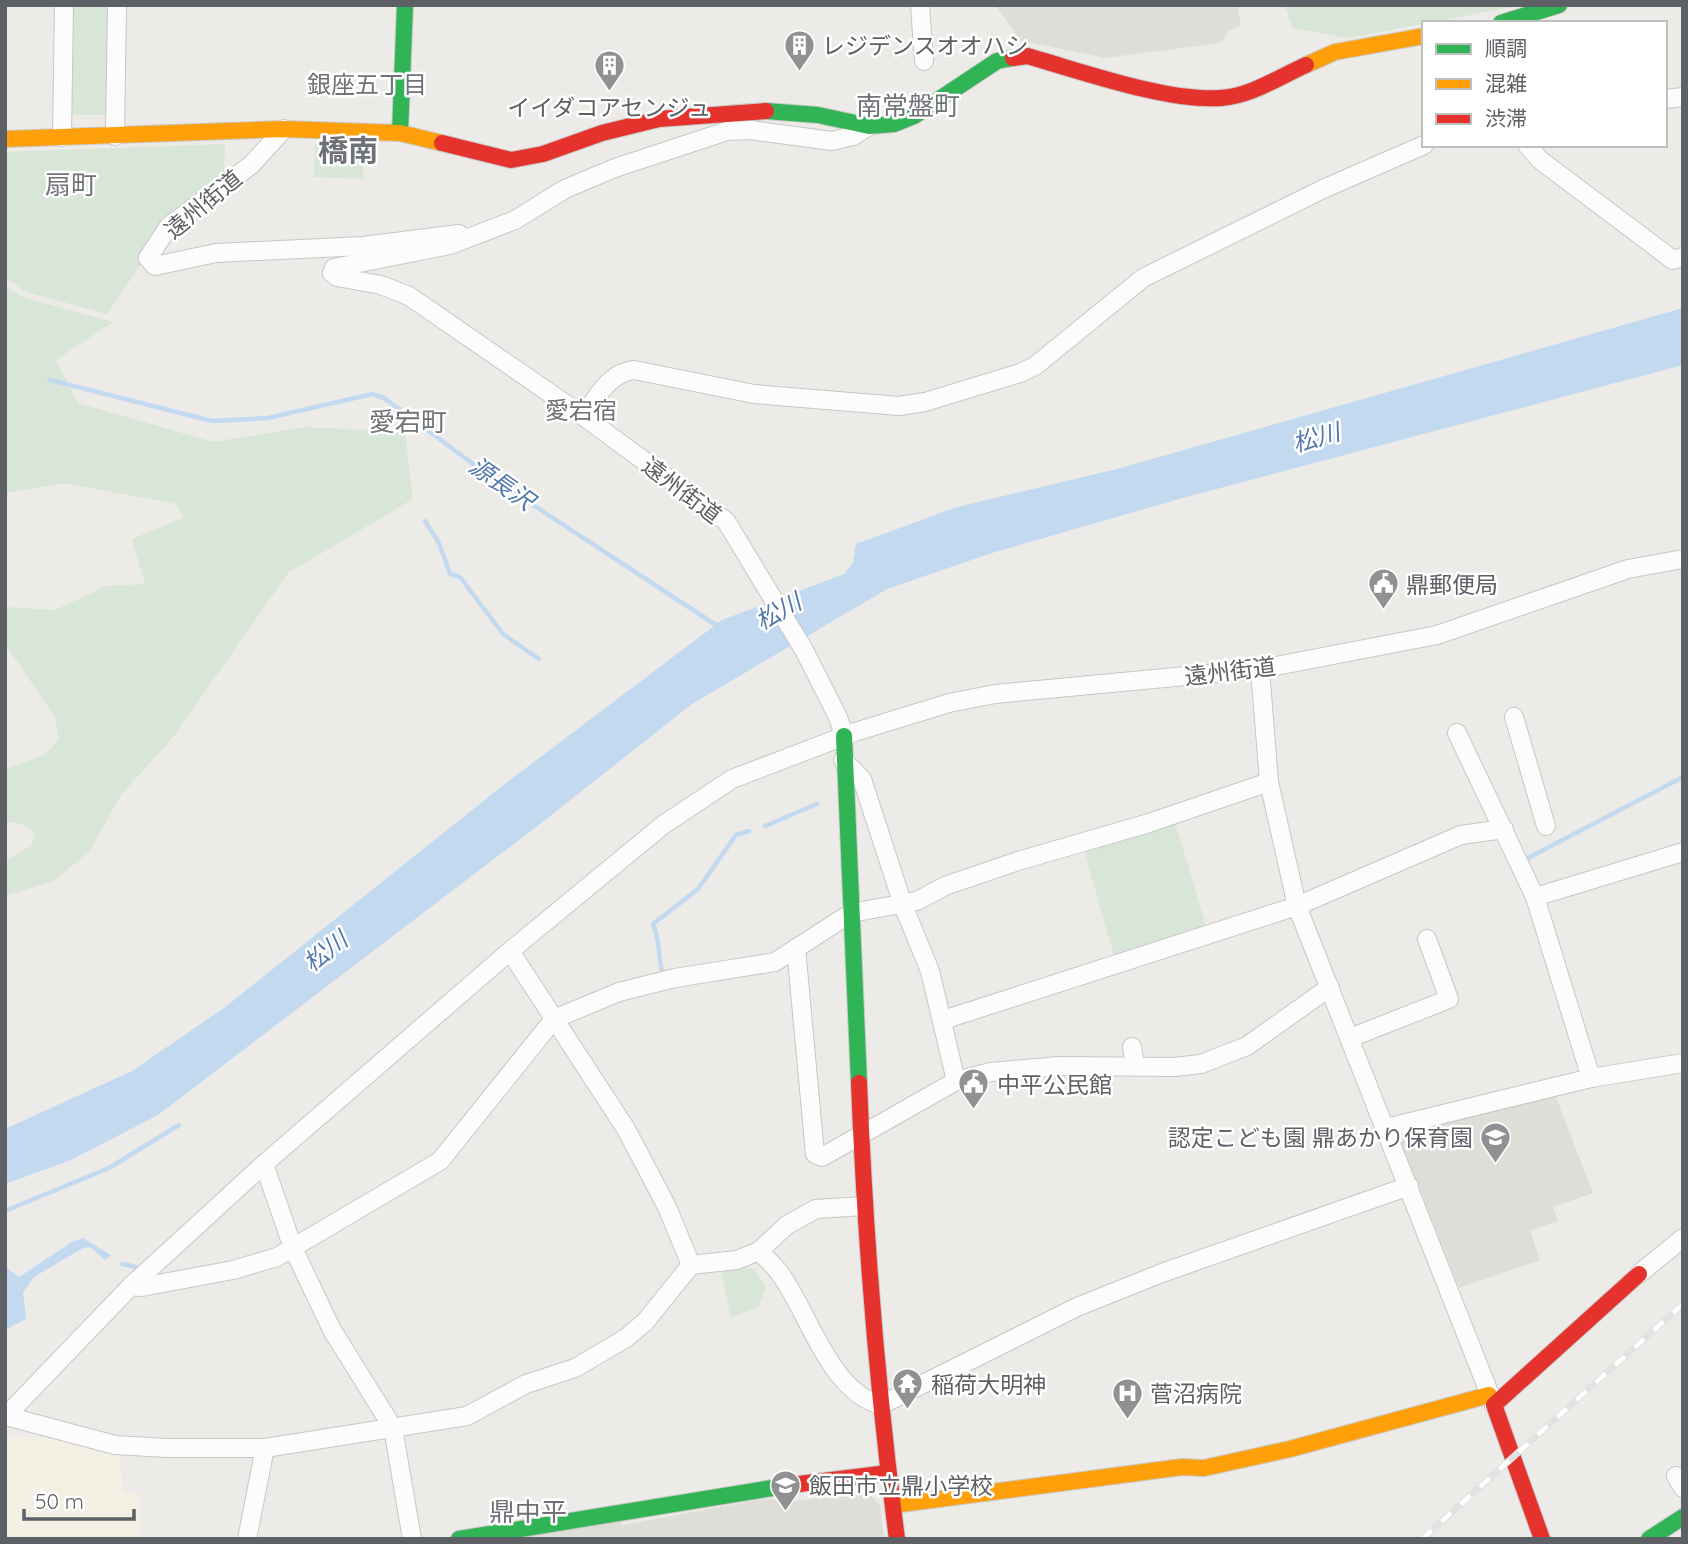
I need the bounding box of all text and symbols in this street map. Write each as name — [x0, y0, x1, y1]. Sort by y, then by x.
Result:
legend — [1422, 21, 1667, 147]
building icon: レジデンスオオハシ — [782, 28, 816, 72]
place label: レジデンスオオハシ — [822, 31, 1029, 60]
text: 順調 — [1485, 35, 1527, 61]
building icon: イイダコアセンジュ — [592, 49, 626, 93]
district label: 銀座五丁目 — [307, 69, 427, 99]
text: 混雑 — [1485, 70, 1527, 96]
district label: 南常盤町 — [856, 89, 960, 122]
place label: イイダコアセンジュ — [507, 93, 711, 122]
text: 渋滞 — [1485, 105, 1527, 131]
district label: 橋南 — [318, 131, 378, 169]
street label: 遠州街道 — [158, 163, 248, 245]
district label: 扇町 — [45, 168, 97, 201]
district label: 愛宕宿 — [545, 395, 617, 425]
district label: 愛宕町 — [369, 405, 447, 438]
water label: 松川 — [1289, 415, 1346, 458]
water label: 源長沢 — [464, 450, 543, 518]
street label: 遠州街道 — [637, 451, 727, 529]
public building icon: 鼎郵便局 — [1366, 567, 1400, 611]
place label: 鼎郵便局 — [1406, 570, 1498, 599]
water label: 松川 — [750, 585, 809, 636]
street label: 遠州街道 — [1183, 651, 1277, 691]
water label: 松川 — [297, 923, 356, 978]
public building icon: 中平公民館 — [957, 1067, 991, 1111]
place label: 中平公民館 — [997, 1070, 1112, 1099]
school or university icon: 認定こども園 鼎あかり保育園 — [1479, 1120, 1513, 1164]
place label: 認定こども園 鼎あかり保育園 — [1168, 1123, 1473, 1152]
temple icon: 稲荷大明神 — [891, 1367, 925, 1411]
place label: 稲荷大明神 — [931, 1370, 1046, 1399]
hospital icon: 菅沼病院 — [1110, 1376, 1144, 1420]
place label: 菅沼病院 — [1150, 1379, 1242, 1408]
school or university icon: 飯田市立鼎小学校 — [769, 1468, 803, 1512]
place label: 飯田市立鼎小学校 — [809, 1471, 993, 1500]
scale bar — [24, 1478, 135, 1522]
text: 50 m — [35, 1488, 84, 1514]
district label: 鼎中平 — [489, 1495, 567, 1528]

